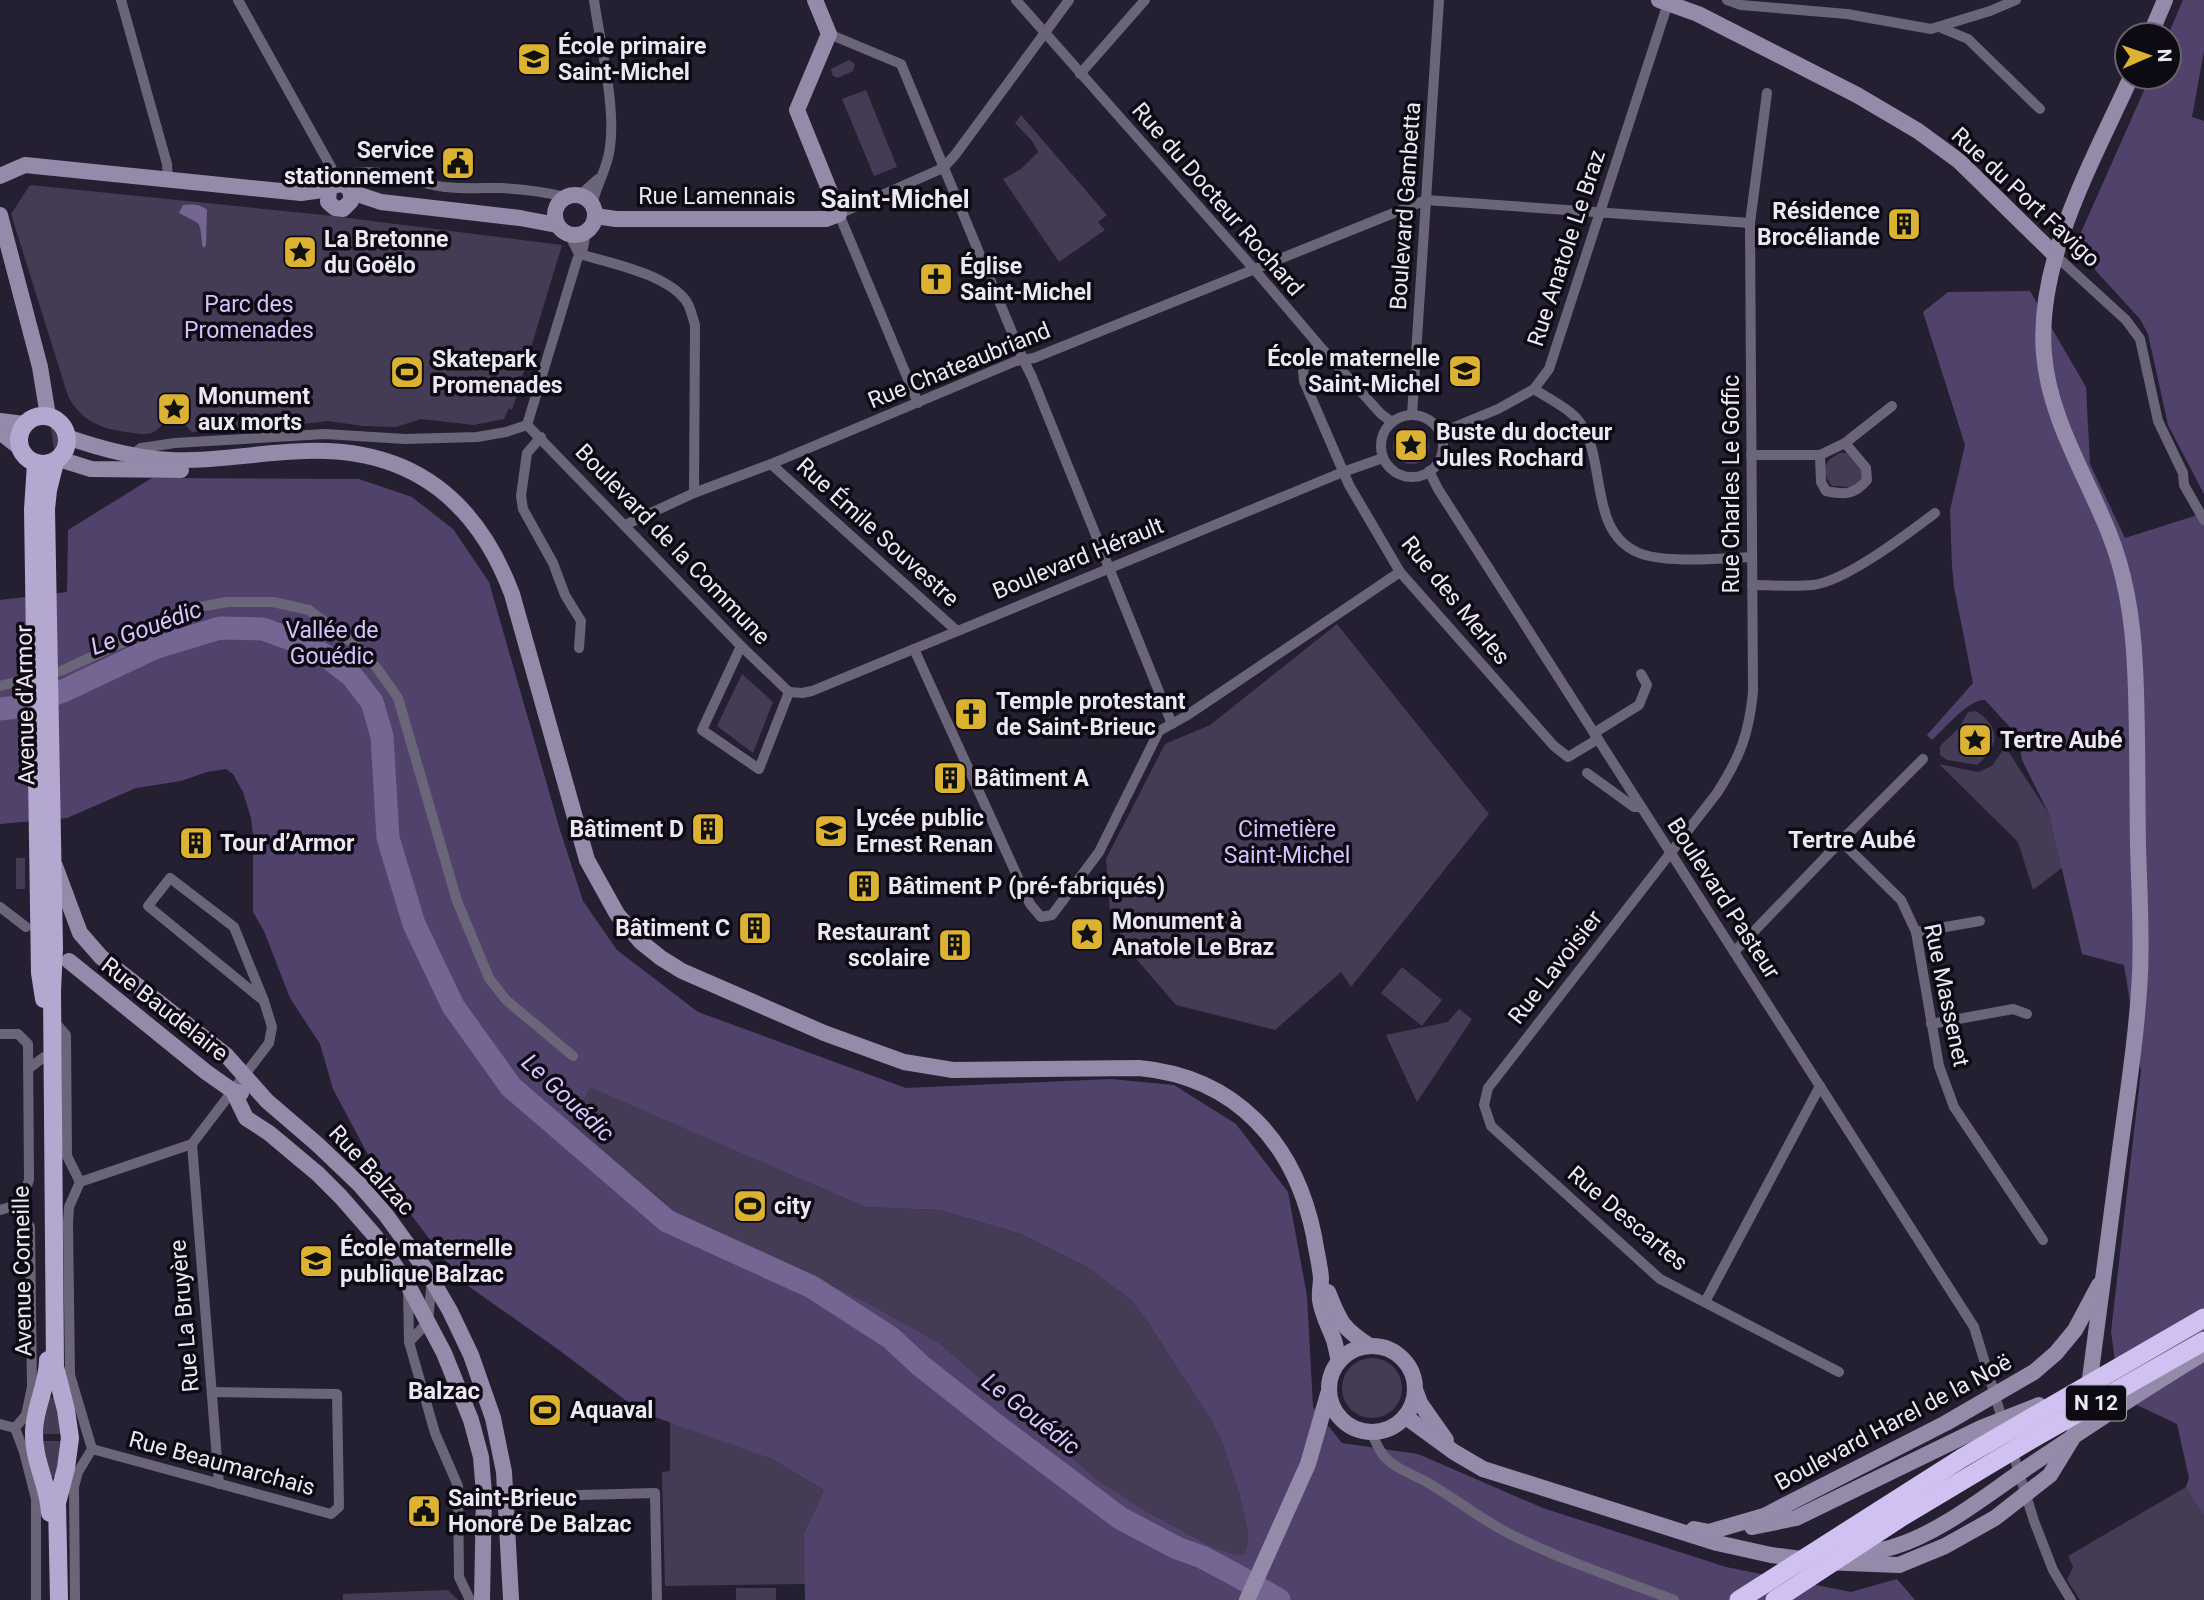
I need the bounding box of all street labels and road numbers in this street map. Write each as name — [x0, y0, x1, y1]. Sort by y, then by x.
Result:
street label: Rue du Docteur Rochard — [1126, 97, 1309, 302]
street label: Boulevard Gambetta — [1385, 101, 1426, 311]
street label: Rue du Port Favigo — [1946, 122, 2105, 273]
street label: Rue Anatole Le Braz — [1522, 147, 1611, 350]
street label: Rue Lamennais — [638, 183, 796, 210]
street label: Rue Chateaubriand — [864, 317, 1054, 414]
street label: Rue Charles Le Goffic — [1718, 375, 1745, 593]
street label: Boulevard de la Commune — [570, 439, 776, 650]
street label: Rue Émile Souvestre — [791, 452, 965, 612]
street label: Boulevard Hérault — [989, 512, 1168, 605]
street label: Rue des Merles — [1396, 531, 1516, 670]
street label: Avenue d'Armor — [11, 624, 40, 785]
street label: Boulevard Pasteur — [1661, 813, 1786, 984]
street label: Rue Lavoisier — [1503, 905, 1608, 1029]
street label: Rue Massenet — [1918, 921, 1975, 1069]
street label: Rue Baudelaire — [96, 952, 233, 1067]
street label: Rue Balzac — [323, 1120, 420, 1221]
street label: Rue Descartes — [1562, 1160, 1693, 1276]
street label: Avenue Corneille — [8, 1185, 37, 1357]
street label: Rue La Bruyère — [164, 1239, 205, 1393]
street label: Boulevard Harel de la Noë — [1770, 1349, 2016, 1496]
road number: N 12 — [2066, 1386, 2126, 1420]
street label: Rue Beaumarchais — [126, 1426, 318, 1501]

